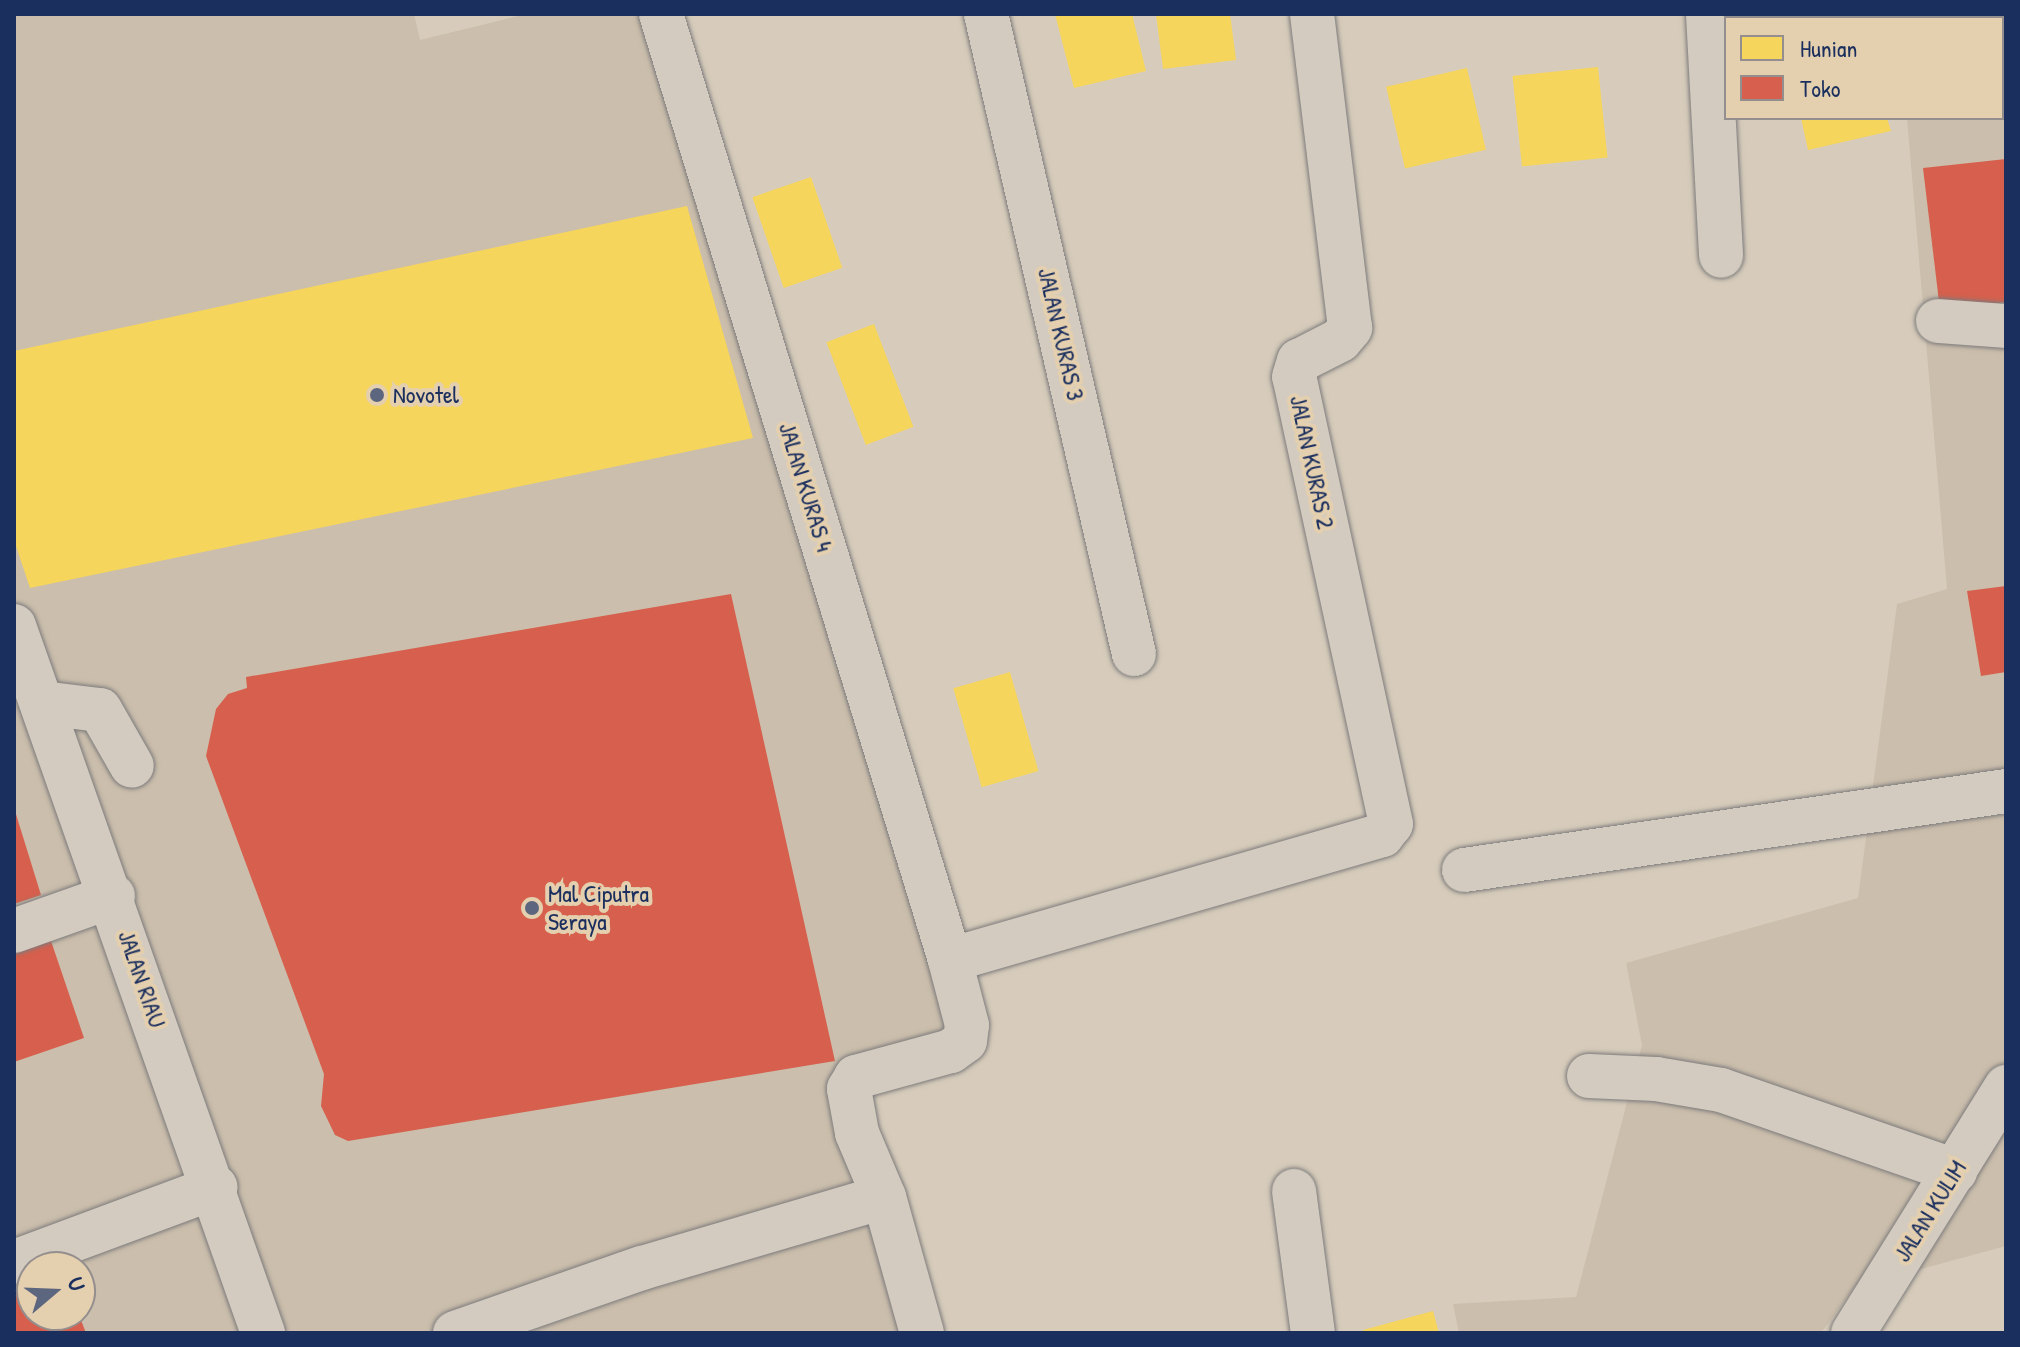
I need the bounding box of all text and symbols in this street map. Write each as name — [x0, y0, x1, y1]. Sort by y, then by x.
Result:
legend — [1724, 16, 2004, 120]
text: Hunian — [1800, 32, 1857, 64]
text: Toko — [1800, 72, 1841, 104]
street label: JALAN KURAS 3 — [1032, 265, 1090, 403]
place label: Novotel — [393, 381, 459, 409]
marker: Novotel — [368, 386, 386, 404]
street label: JALAN KURAS 2 — [1284, 393, 1340, 531]
street label: JALAN KURAS 4 — [773, 419, 839, 555]
place label: Mal Ciputra Seraya — [548, 880, 649, 936]
marker: Mal Ciputra Seraya — [523, 899, 541, 917]
street label: JALAN RIAU — [112, 927, 172, 1031]
street label: JALAN KULIM — [1888, 1155, 1972, 1267]
north arrow — [16, 1251, 96, 1331]
text: U — [61, 1273, 93, 1294]

